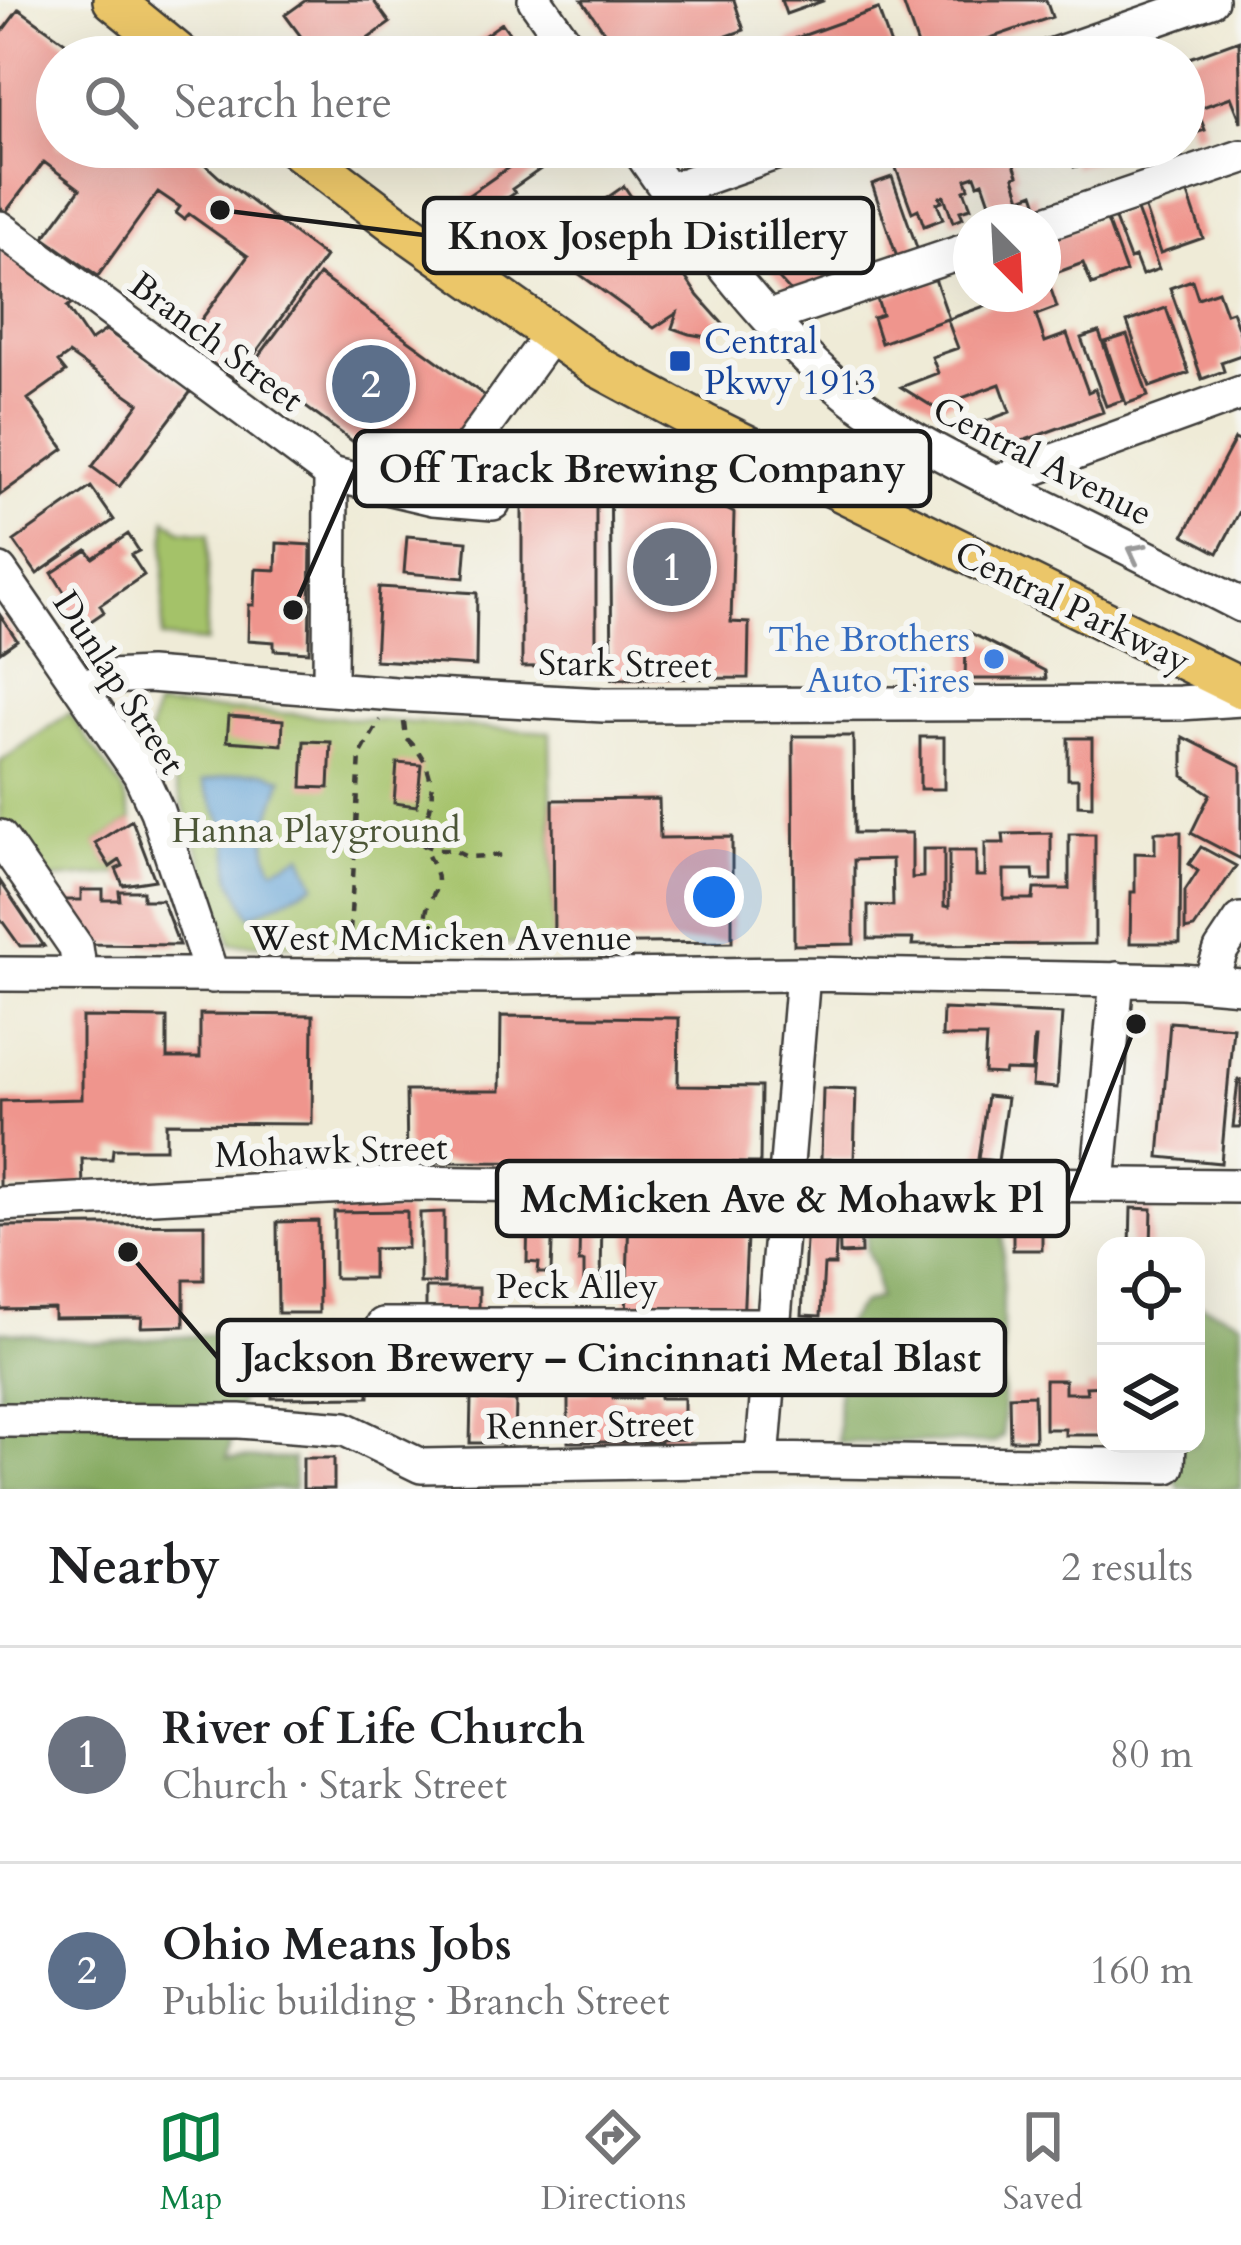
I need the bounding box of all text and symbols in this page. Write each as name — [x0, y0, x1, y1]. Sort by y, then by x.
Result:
search box — [36, 36, 1205, 168]
icon: search — [78, 69, 144, 135]
text: Search here — [174, 72, 392, 133]
callout: Knox Joseph Distillery — [424, 198, 873, 273]
north arrow — [953, 204, 1061, 312]
text: Knox Joseph Distillery — [448, 210, 848, 263]
street label: Branch Street — [119, 261, 313, 424]
place label: Central Pkwy 1913 — [704, 317, 876, 407]
pin: 2 — [332, 339, 410, 429]
marker: Central Pkwy 1913 — [667, 348, 693, 374]
street label: Central Avenue — [924, 385, 1160, 538]
callout: Off Track Brewing Company — [355, 431, 930, 506]
text: Off Track Brewing Company — [378, 443, 906, 496]
pin: 1 — [633, 522, 711, 612]
street label: Central Parkway — [947, 529, 1198, 685]
one-way arrow — [1127, 544, 1149, 567]
street label: Dunlap Street — [41, 582, 196, 784]
place label: The Brothers Auto Tires — [768, 615, 970, 705]
street label: Stark Street — [538, 638, 712, 691]
marker: The Brothers Auto Tires — [981, 646, 1007, 672]
park label: Hanna Playground — [172, 806, 460, 855]
your location — [684, 867, 744, 927]
street label: West McMicken Avenue — [249, 914, 632, 963]
street label: Mohawk Street — [214, 1123, 448, 1180]
callout: McMicken Ave & Mohawk Pl — [497, 1161, 1068, 1236]
text: McMicken Ave & Mohawk Pl — [520, 1173, 1044, 1226]
map controls — [1097, 1237, 1205, 1453]
button: locate — [1097, 1237, 1205, 1345]
street label: Peck Alley — [496, 1262, 658, 1311]
callout: Jackson Brewery – Cincinnati Metal Blast — [218, 1320, 1005, 1395]
text: Jackson Brewery – Cincinnati Metal Blast — [236, 1332, 981, 1385]
button: layers — [1097, 1345, 1205, 1453]
street label: Renner Street — [486, 1399, 694, 1452]
text: Nearby — [48, 1532, 220, 1602]
text: 2 results — [1061, 1541, 1193, 1594]
text: River of Life Church — [162, 1698, 585, 1759]
text: 1 — [77, 1728, 97, 1781]
text: 80 m — [1110, 1728, 1193, 1781]
text: Church · Stark Street — [162, 1759, 507, 1812]
text: Ohio Means Jobs — [162, 1914, 512, 1975]
text: 2 — [77, 1944, 97, 1997]
text: 160 m — [1090, 1944, 1193, 1997]
text: Public building · Branch Street — [162, 1975, 670, 2028]
tab: Map — [158, 2104, 224, 2221]
tab: Directions — [541, 2104, 686, 2221]
tab: Saved — [1003, 2104, 1083, 2221]

